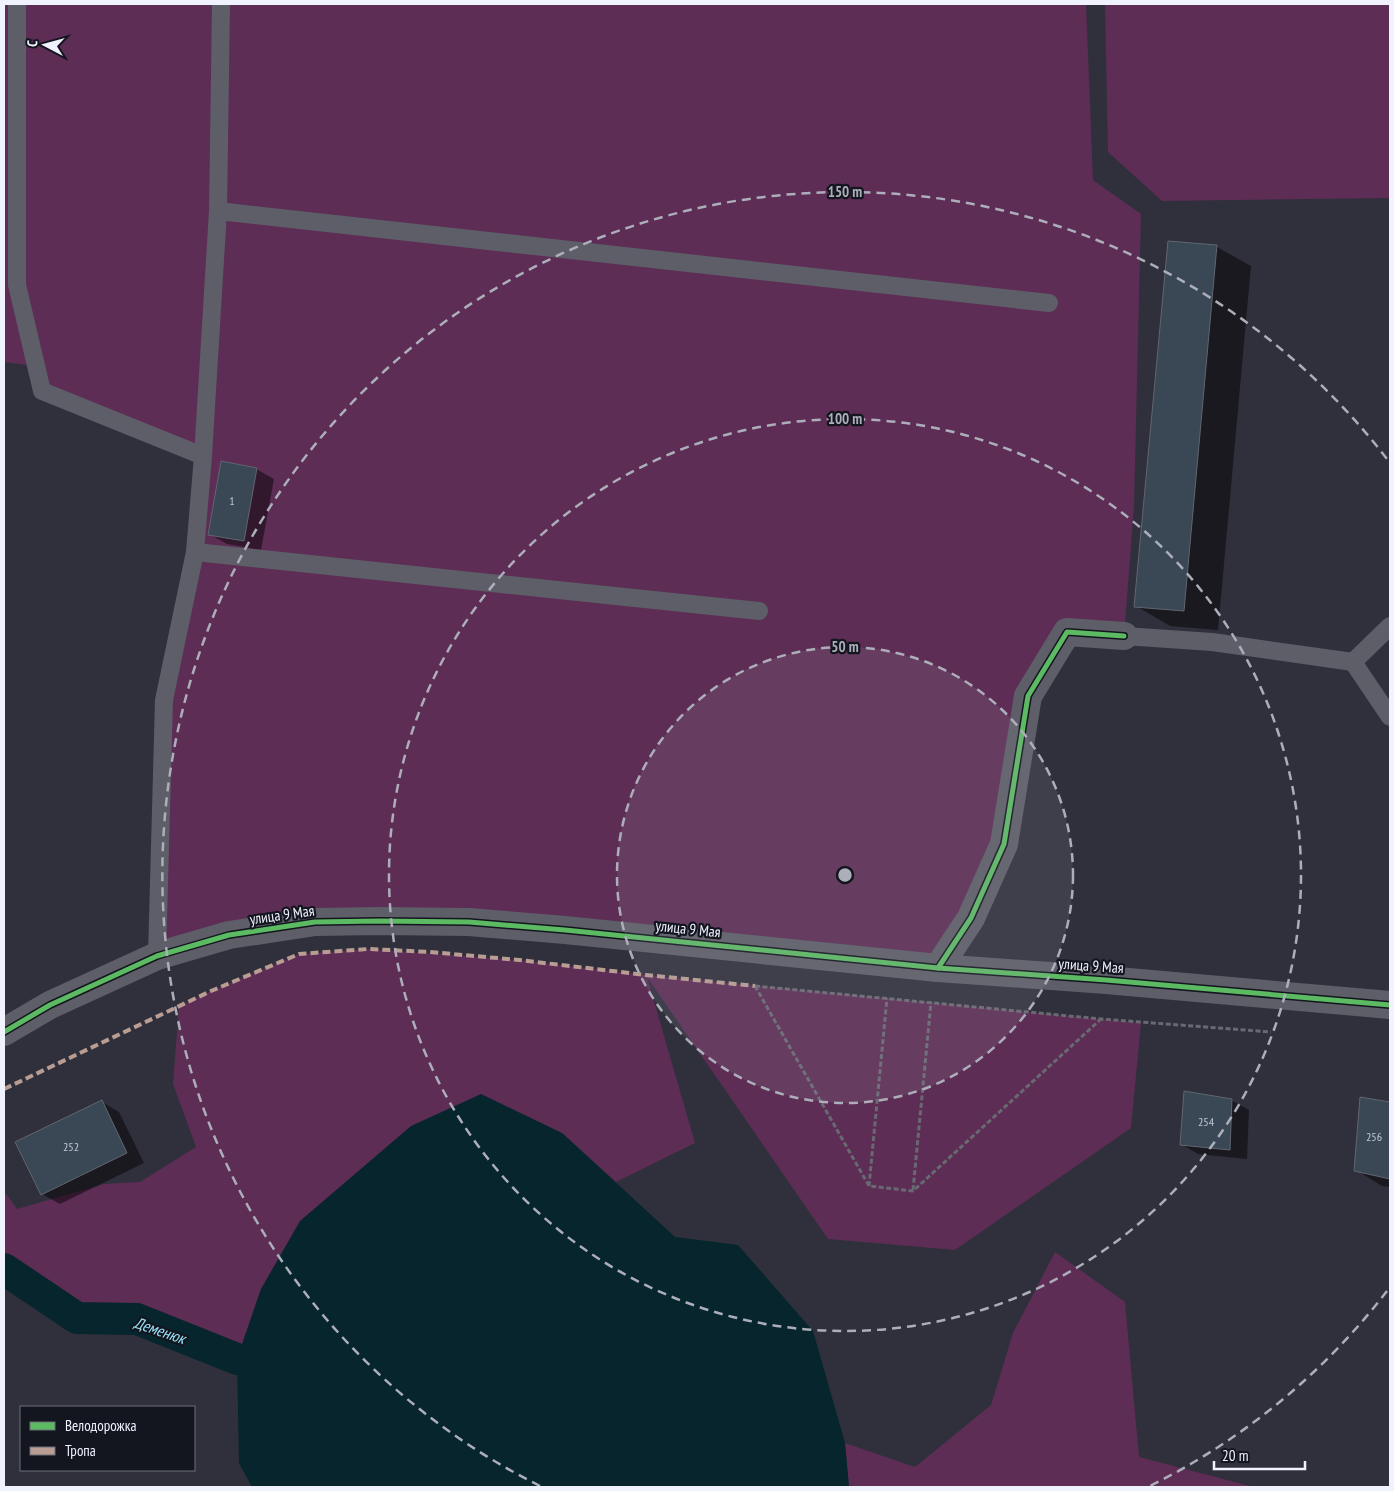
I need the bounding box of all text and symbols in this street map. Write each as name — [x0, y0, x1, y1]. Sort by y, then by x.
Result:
north arrow — [20, 20, 70, 70]
text: С — [23, 39, 41, 48]
text: 150 m — [828, 182, 862, 201]
text: 100 m — [828, 409, 862, 428]
house number: 1 — [229, 493, 235, 508]
text: 50 m — [831, 637, 859, 656]
centre of rings — [836, 866, 854, 884]
street label: улица 9 Мая — [248, 901, 316, 928]
street label: улица 9 Мая — [655, 916, 722, 941]
street label: улица 9 Мая — [1058, 954, 1124, 977]
house number: 254 — [1198, 1114, 1215, 1129]
house number: 256 — [1366, 1129, 1382, 1144]
house number: 252 — [63, 1139, 79, 1154]
water label: Деменюк — [131, 1312, 190, 1349]
legend — [20, 1406, 195, 1471]
text: Велодорожка — [65, 1416, 136, 1435]
scale bar — [1214, 1438, 1305, 1470]
text: Тропа — [65, 1441, 96, 1460]
text: 20 m — [1222, 1446, 1248, 1465]

